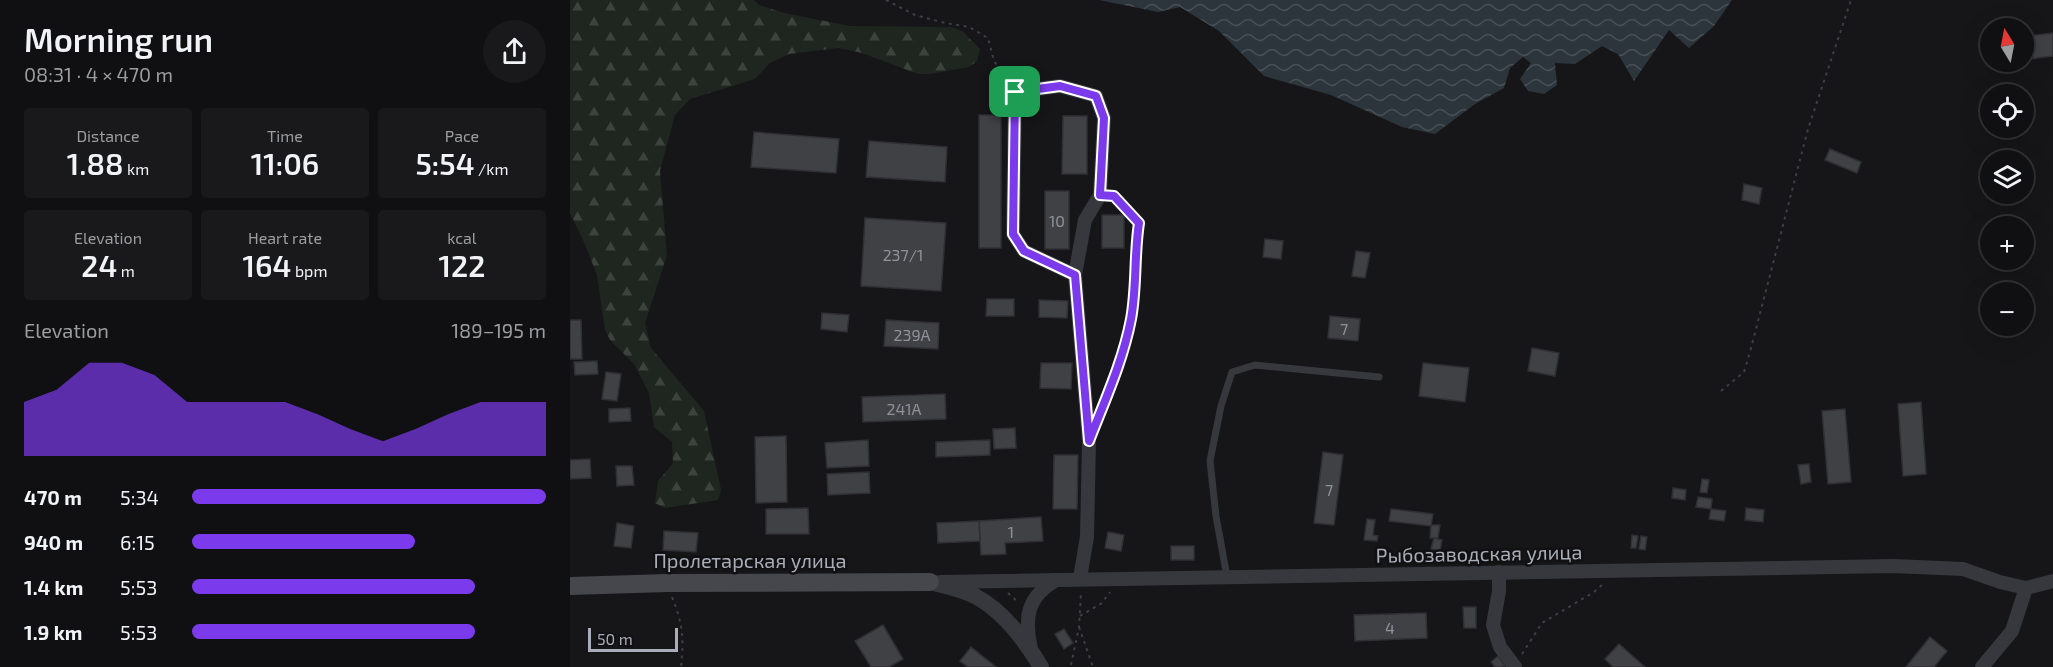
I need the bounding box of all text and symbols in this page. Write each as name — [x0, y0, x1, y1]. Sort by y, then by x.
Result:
north arrow — [1980, 18, 2034, 72]
map controls — [1980, 18, 2034, 336]
text: Morning run — [24, 19, 213, 59]
button: share — [483, 20, 546, 83]
text: 08:31 · 4 × 470 m — [24, 62, 173, 86]
pin — [989, 66, 1040, 117]
icon: arrive — [998, 75, 1031, 108]
button: locate — [1980, 84, 2034, 138]
text: Distance — [76, 126, 140, 145]
text: Time — [267, 126, 303, 145]
text: Pace — [445, 126, 479, 145]
text: 1.88 — [67, 145, 123, 181]
text: 11:06 — [251, 145, 319, 181]
text: 5:54 — [416, 145, 474, 181]
button: layers — [1980, 150, 2034, 204]
text: km — [123, 159, 149, 178]
text: /km — [474, 159, 509, 178]
house number: 10 — [1049, 211, 1065, 230]
button: + — [1980, 216, 2034, 270]
text: Elevation — [74, 228, 142, 247]
text: Heart rate — [248, 228, 322, 247]
text: kcal — [447, 228, 477, 247]
house number: 237/1 — [883, 245, 923, 264]
text: 24 — [81, 247, 117, 283]
text: 164 — [243, 247, 291, 283]
text: 122 — [439, 247, 485, 283]
text: m — [117, 261, 135, 280]
text: bpm — [291, 261, 327, 280]
button: − — [1980, 282, 2034, 336]
text: Elevation — [24, 318, 109, 342]
text: 189–195 m — [451, 318, 546, 342]
house number: 7 — [1340, 319, 1348, 338]
house number: 239A — [894, 325, 931, 344]
house number: 241А — [886, 399, 922, 418]
house number: 7 — [1325, 480, 1333, 499]
text: 470 m — [24, 485, 82, 509]
text: 5:34 — [120, 485, 159, 509]
house number: 1 — [1008, 522, 1014, 541]
text: 940 m — [24, 530, 83, 554]
text: 6:15 — [120, 530, 155, 554]
street label: Рыбозаводская улица — [1375, 539, 1583, 568]
street label: Пролетарская улица — [653, 548, 847, 573]
text: 1.4 km — [24, 575, 83, 599]
text: 5:53 — [120, 575, 157, 599]
house number: 4 — [1385, 618, 1395, 637]
text: 1.9 km — [24, 620, 82, 644]
text: 5:53 — [120, 620, 157, 644]
scale bar — [588, 625, 678, 652]
text: 50 m — [597, 629, 633, 648]

